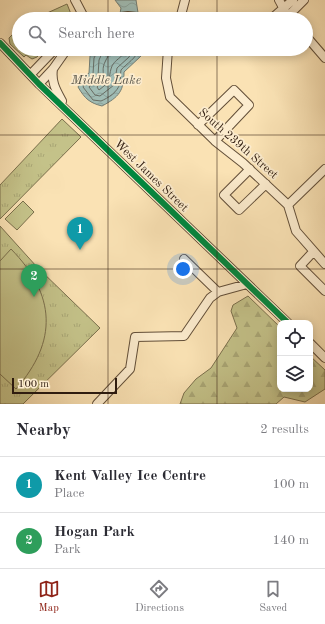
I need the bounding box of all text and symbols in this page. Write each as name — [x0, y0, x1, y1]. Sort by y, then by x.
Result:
search box — [12, 12, 313, 56]
icon: search — [26, 23, 48, 45]
text: Search here — [58, 27, 135, 42]
water label: Middle Lake — [70, 74, 141, 87]
street label: South 239th Street — [196, 106, 280, 182]
street label: West James Street — [112, 138, 190, 214]
pin: 1 — [67, 217, 93, 250]
your location — [173, 259, 193, 279]
pin: 2 — [21, 264, 47, 297]
map controls — [277, 320, 313, 392]
button: locate — [277, 320, 313, 356]
button: layers — [277, 356, 313, 392]
scale bar — [12, 376, 117, 395]
text: 100 m — [18, 379, 49, 390]
text: Nearby — [16, 422, 71, 439]
text: 2 results — [260, 423, 309, 436]
text: Kent Valley Ice Centre — [54, 469, 206, 484]
text: 1 — [25, 478, 33, 491]
text: 100 m — [272, 478, 309, 491]
text: Place — [54, 487, 84, 500]
text: Hogan Park — [54, 525, 135, 540]
text: 2 — [25, 534, 33, 547]
text: 140 m — [272, 534, 309, 547]
text: Park — [54, 543, 81, 556]
tab: Map — [38, 578, 60, 616]
tab: Directions — [135, 578, 184, 616]
tab: Saved — [259, 578, 287, 616]

